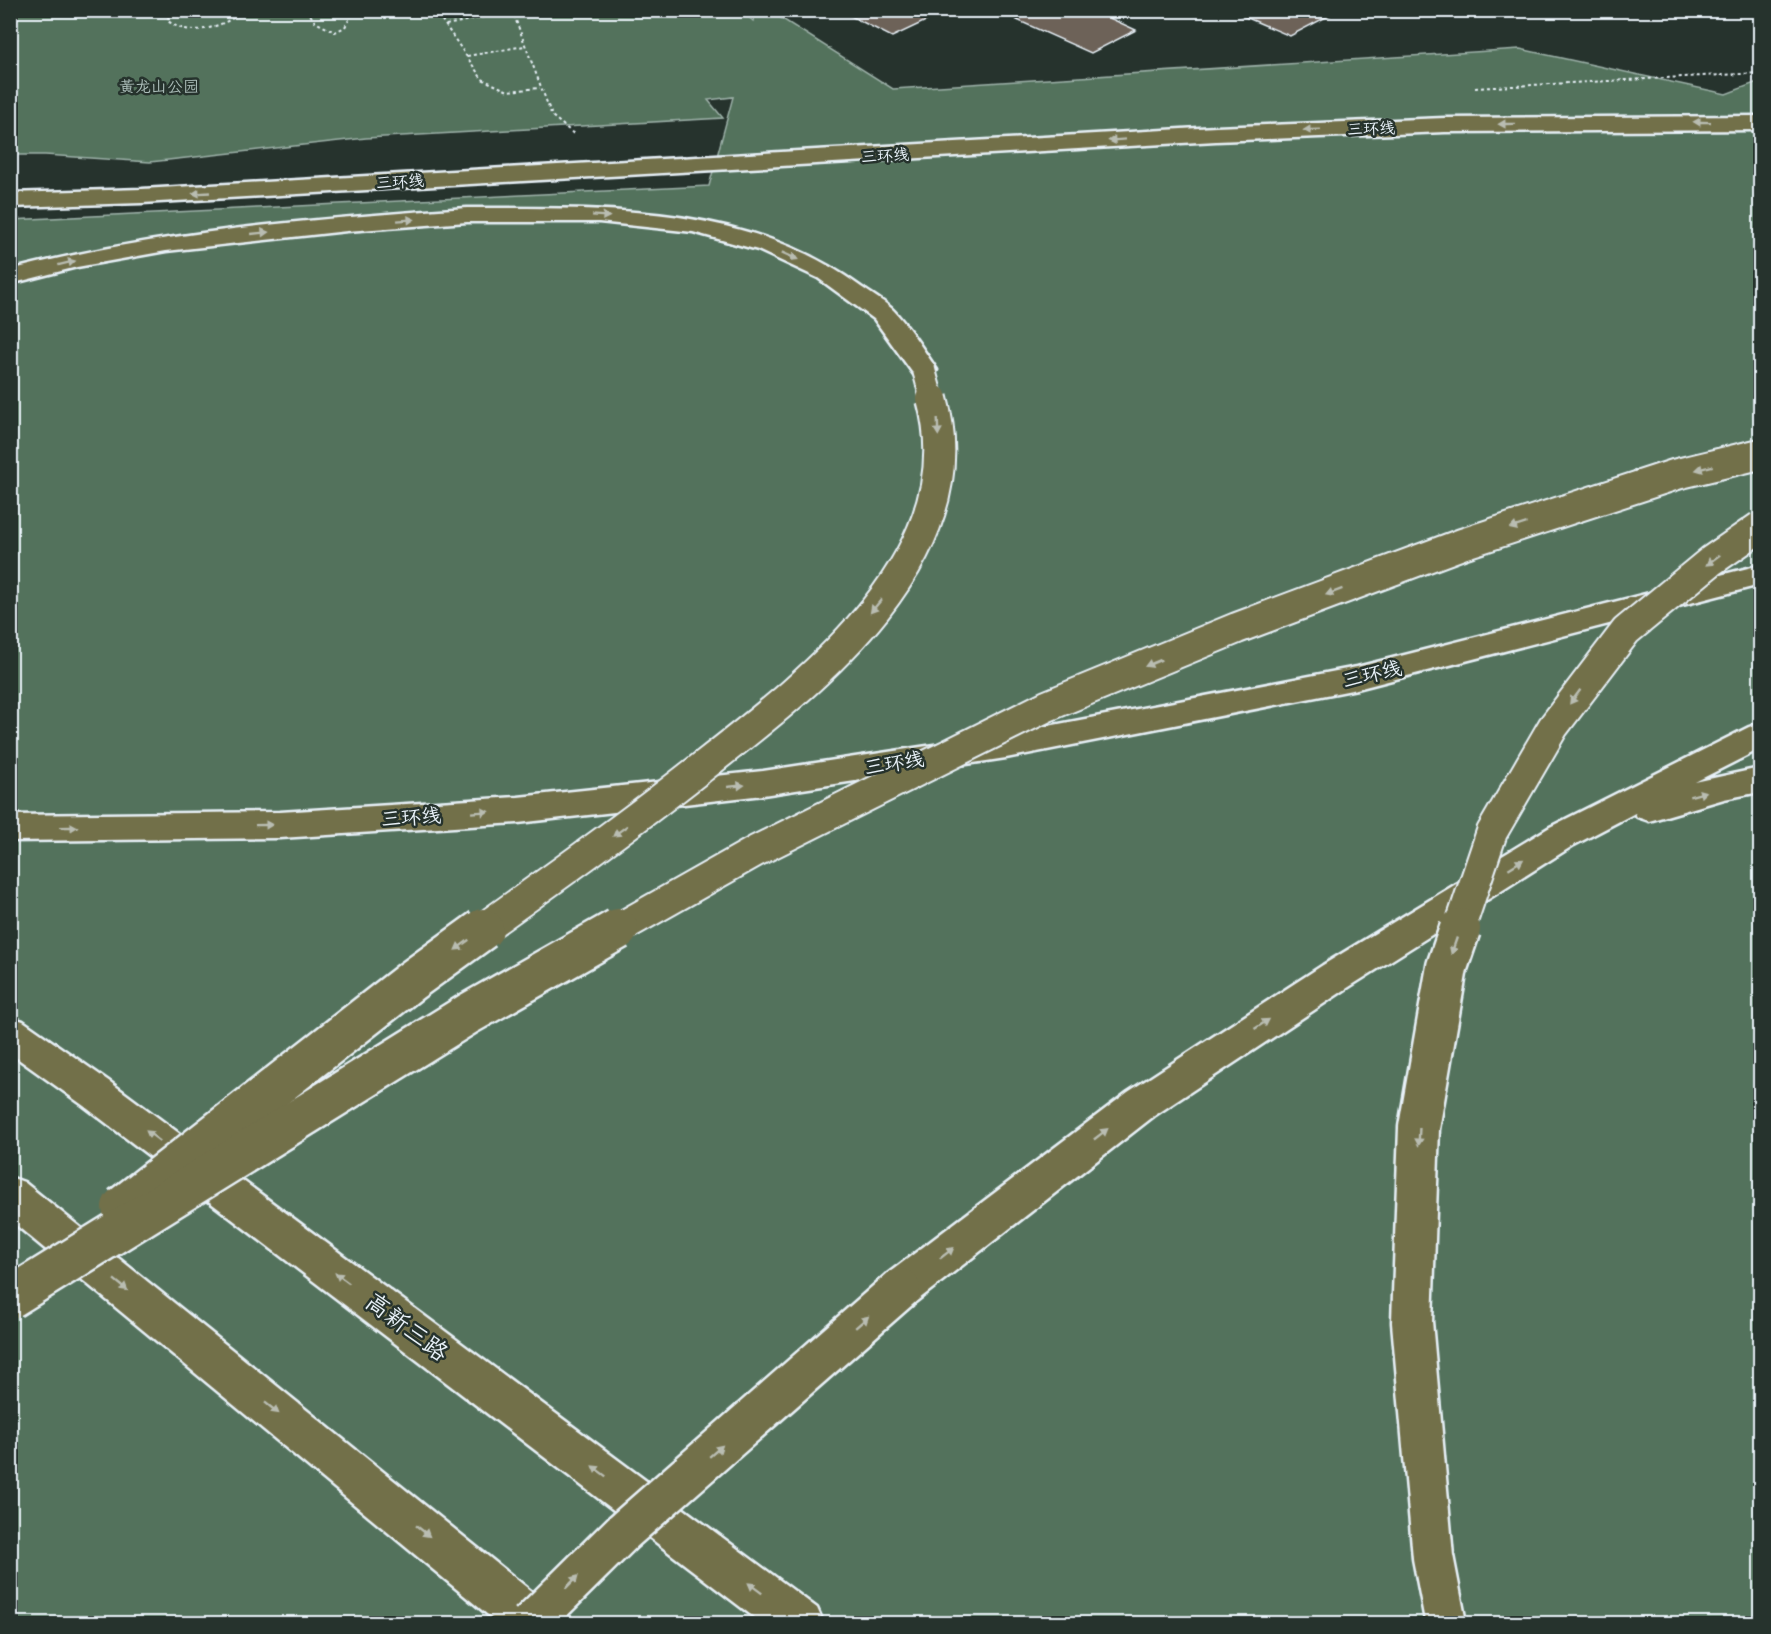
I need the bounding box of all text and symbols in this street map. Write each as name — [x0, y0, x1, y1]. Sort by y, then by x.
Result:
park label: 黄龙山公园 — [119, 76, 199, 98]
street label: 三环线 — [1347, 117, 1395, 141]
one-way arrow — [1693, 117, 1712, 127]
one-way arrow — [1498, 119, 1517, 129]
one-way arrow — [1303, 125, 1322, 135]
one-way arrow — [1108, 136, 1127, 145]
street label: 三环线 — [861, 144, 910, 168]
street label: 三环线 — [376, 170, 425, 194]
one-way arrow — [191, 188, 210, 197]
one-way arrow — [591, 211, 610, 220]
one-way arrow — [396, 215, 415, 224]
one-way arrow — [250, 229, 269, 238]
one-way arrow — [782, 251, 799, 260]
one-way arrow — [58, 257, 76, 267]
one-way arrow — [933, 418, 942, 437]
one-way arrow — [1694, 463, 1713, 473]
one-way arrow — [1509, 522, 1527, 531]
one-way arrow — [1705, 554, 1721, 566]
one-way arrow — [1325, 587, 1343, 597]
one-way arrow — [870, 598, 883, 614]
street label: 三环线 — [1340, 655, 1405, 695]
one-way arrow — [1143, 658, 1161, 668]
one-way arrow — [1570, 689, 1582, 704]
street label: 三环线 — [862, 745, 926, 783]
one-way arrow — [727, 781, 746, 791]
one-way arrow — [1689, 789, 1707, 798]
street label: 三环线 — [380, 802, 442, 834]
one-way arrow — [470, 808, 489, 817]
one-way arrow — [254, 820, 273, 830]
one-way arrow — [59, 822, 78, 832]
one-way arrow — [612, 825, 628, 837]
one-way arrow — [1508, 859, 1524, 870]
one-way arrow — [1448, 937, 1458, 955]
one-way arrow — [454, 939, 470, 951]
one-way arrow — [1254, 1019, 1270, 1030]
one-way arrow — [1093, 1128, 1109, 1141]
one-way arrow — [1414, 1128, 1423, 1147]
one-way arrow — [145, 1130, 160, 1142]
one-way arrow — [939, 1248, 954, 1260]
one-way arrow — [334, 1272, 350, 1285]
one-way arrow — [113, 1278, 128, 1291]
street label: 高新三路 — [358, 1285, 455, 1370]
one-way arrow — [854, 1316, 869, 1329]
one-way arrow — [264, 1402, 280, 1415]
one-way arrow — [708, 1445, 723, 1458]
one-way arrow — [591, 1465, 607, 1477]
one-way arrow — [415, 1525, 431, 1538]
one-way arrow — [565, 1576, 579, 1590]
one-way arrow — [747, 1583, 762, 1595]

